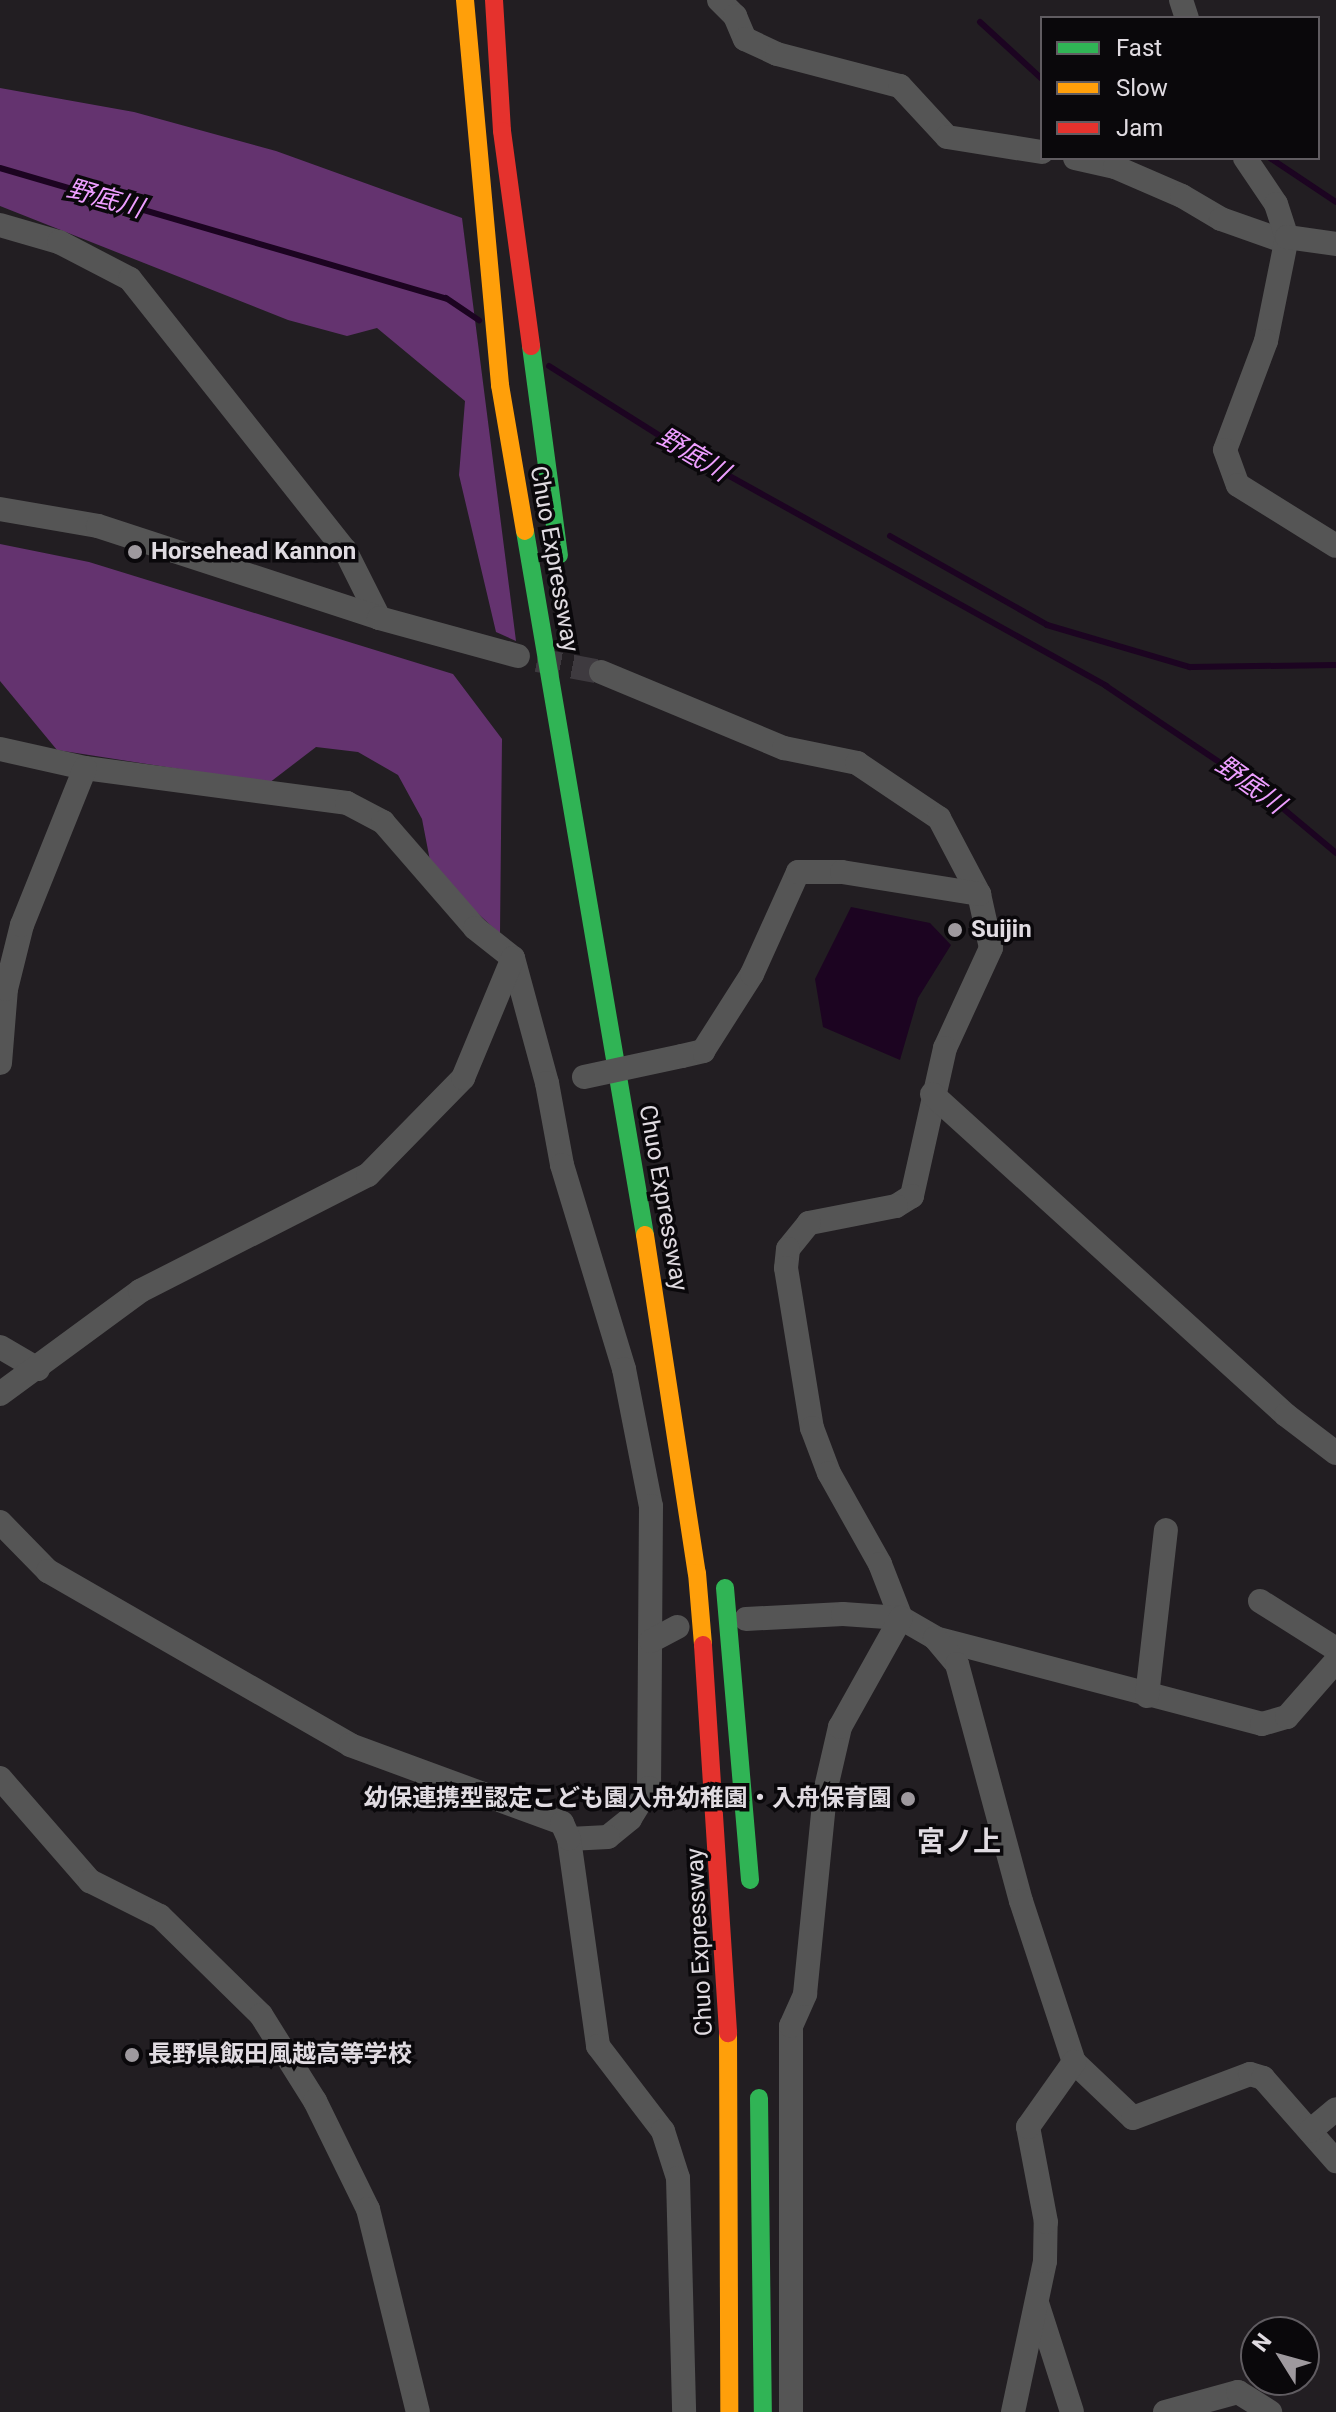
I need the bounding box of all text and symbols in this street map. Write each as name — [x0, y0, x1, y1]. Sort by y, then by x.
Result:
legend — [1040, 16, 1320, 160]
text: Fast — [1116, 34, 1162, 62]
text: Slow — [1116, 74, 1168, 102]
text: Jam — [1116, 114, 1163, 142]
water label: 野底川 — [63, 173, 147, 225]
water label: 野底川 — [652, 422, 734, 488]
street label: Chuo Expressway — [523, 464, 585, 654]
place label: Horsehead Kannon — [151, 538, 356, 566]
marker: Horsehead Kannon — [126, 543, 144, 561]
water label: 野底川 — [1209, 749, 1291, 821]
place label: Suijin — [971, 916, 1032, 944]
marker: Suijin — [946, 921, 964, 939]
street label: Chuo Expressway — [632, 1103, 694, 1293]
place label: 幼保連携型認定こども園入舟幼稚園・入舟保育園 — [364, 1785, 892, 1813]
marker: 幼保連携型認定こども園入舟幼稚園・入舟保育園 — [899, 1790, 917, 1808]
district label: 宮ノ上 — [917, 1825, 1001, 1859]
street label: Chuo Expressway — [681, 1847, 719, 2037]
place label: 長野県飯田風越高等学校 — [148, 2041, 412, 2069]
marker: 長野県飯田風越高等学校 — [123, 2046, 141, 2064]
north arrow — [1240, 2316, 1320, 2396]
text: N — [1247, 2329, 1277, 2356]

